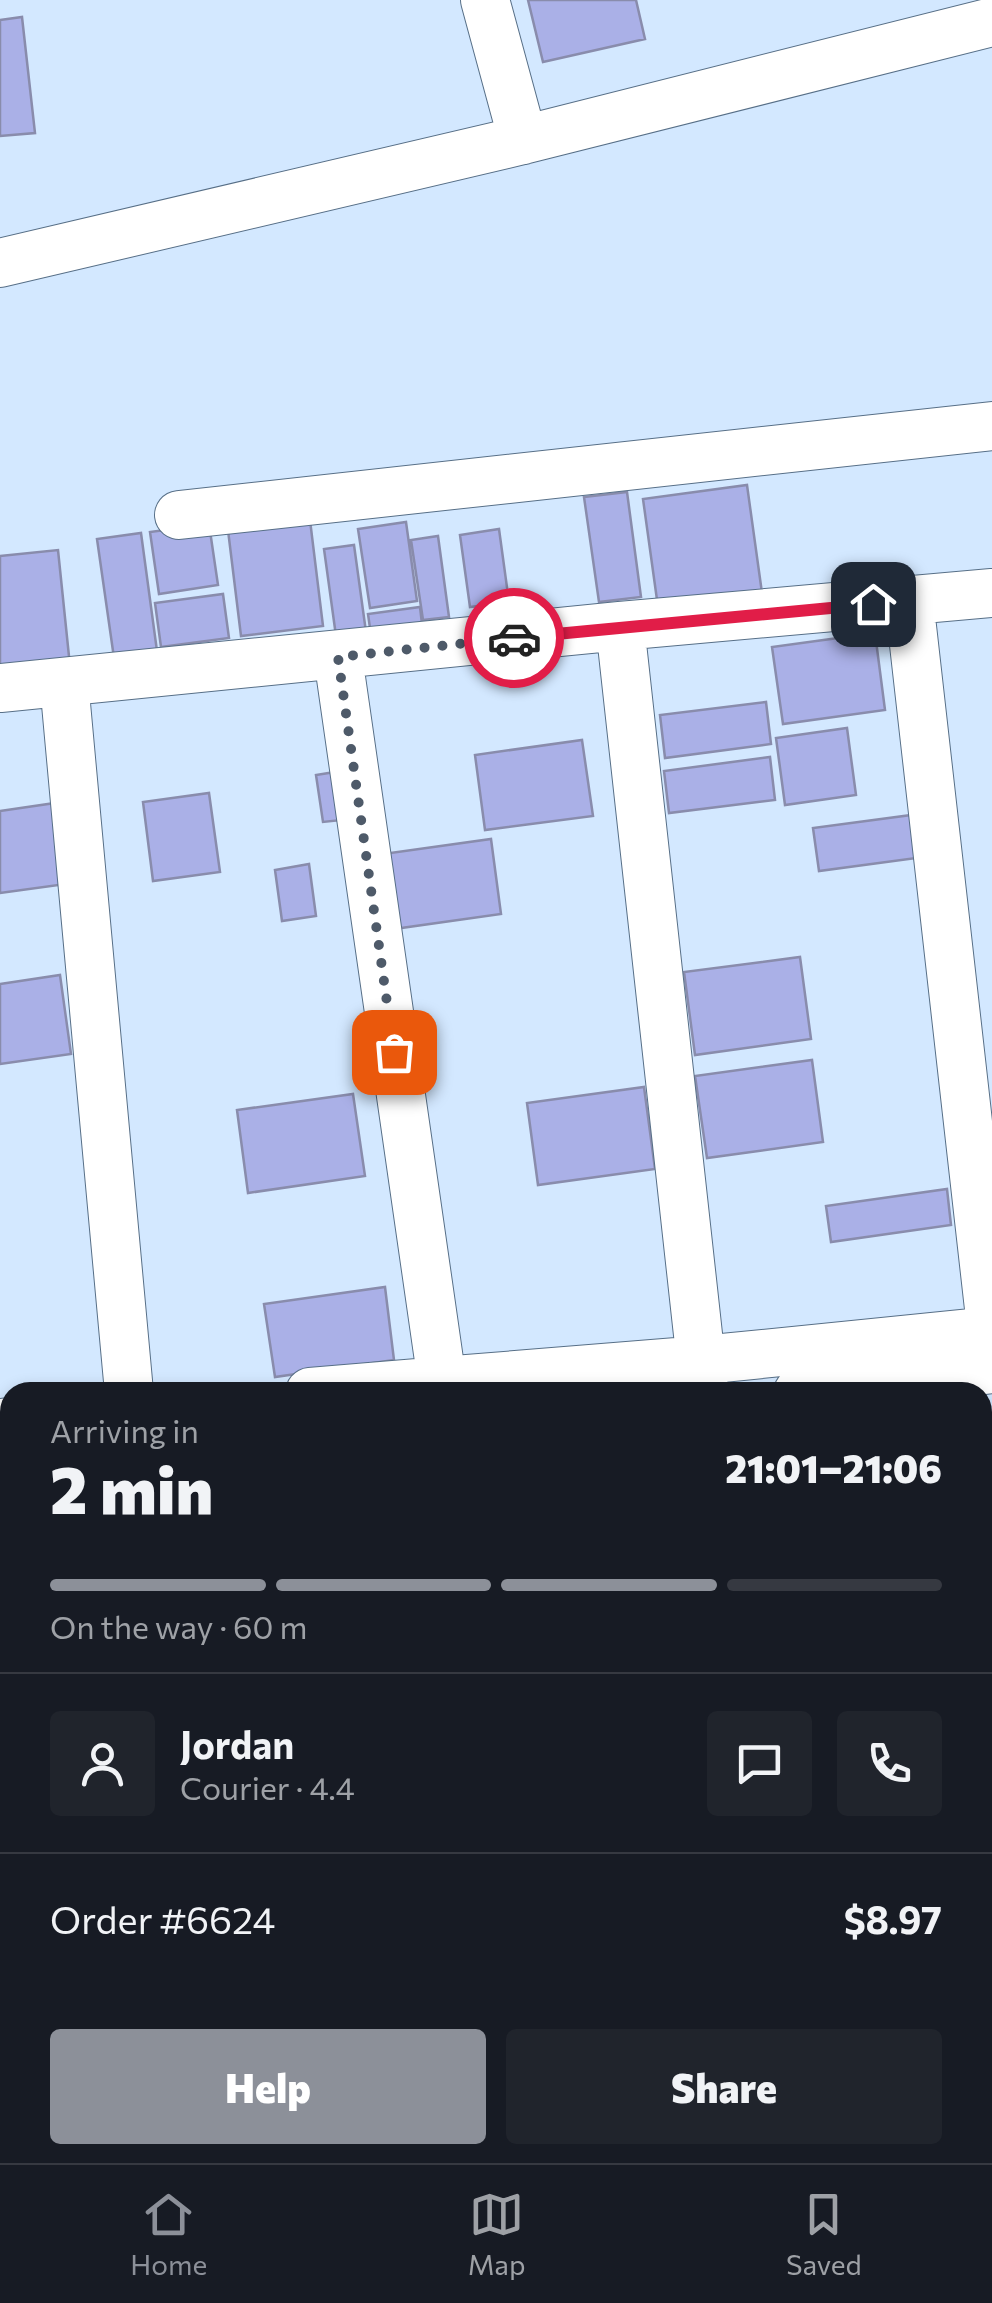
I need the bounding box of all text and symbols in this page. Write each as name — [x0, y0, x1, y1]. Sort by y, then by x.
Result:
pin — [831, 562, 916, 647]
icon: home — [846, 577, 901, 632]
courier — [464, 588, 564, 688]
icon: car — [487, 611, 542, 666]
pin — [352, 1010, 437, 1095]
icon: bag — [367, 1025, 422, 1080]
text: Arriving in — [50, 1410, 199, 1450]
text: 21:01–21:06 — [725, 1444, 942, 1491]
text: 2 min — [50, 1448, 213, 1527]
text: On the way · 60 m — [50, 1606, 307, 1646]
button: person — [50, 1711, 155, 1816]
button: chat — [707, 1711, 812, 1816]
button: phone — [837, 1711, 942, 1816]
text: Jordan — [180, 1720, 294, 1767]
text: Courier · 4.4 — [180, 1767, 355, 1807]
text: Order #6624 — [50, 1895, 275, 1942]
text: $8.97 — [844, 1895, 942, 1942]
button: Help — [50, 2029, 486, 2144]
button: Share — [506, 2029, 942, 2144]
tab: Home — [130, 2187, 207, 2281]
tab: Map — [468, 2187, 526, 2281]
tab: Saved — [786, 2187, 862, 2281]

